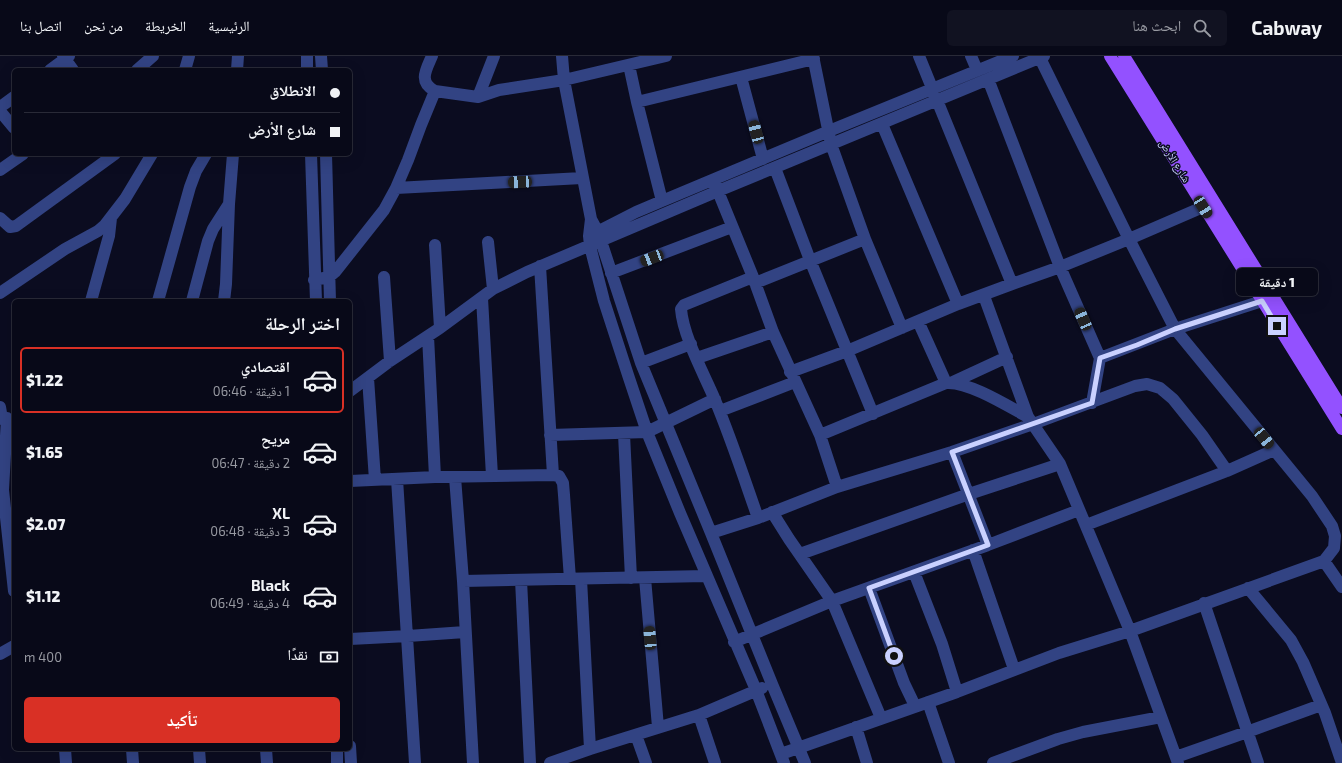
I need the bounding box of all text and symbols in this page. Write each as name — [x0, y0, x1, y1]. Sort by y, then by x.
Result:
search box — [947, 10, 1227, 46]
text: ابحث هنا — [1132, 16, 1181, 34]
text: Cabway — [1251, 16, 1322, 39]
text: اتصل بنا — [20, 17, 62, 34]
text: من نحن — [84, 17, 123, 34]
text: الخريطة — [145, 17, 186, 34]
text: الرئيسية — [208, 17, 250, 34]
icon: search — [1191, 17, 1213, 39]
text: الانطلاق — [270, 81, 316, 99]
car — [747, 119, 765, 145]
text: شارع الأرض — [248, 120, 316, 138]
street label: شارع الأرض — [1156, 137, 1194, 185]
car — [508, 175, 532, 189]
car — [1192, 194, 1214, 220]
car — [639, 248, 665, 268]
callout: 1 دقيقة — [1236, 268, 1318, 296]
text: 1 دقيقة — [1259, 274, 1295, 290]
car — [1073, 306, 1093, 332]
text: اختر الرحلة — [265, 312, 340, 334]
route end — [1268, 317, 1286, 335]
text: اقتصادي — [241, 357, 290, 375]
icon: car — [302, 362, 338, 398]
text: $1.22 — [26, 371, 63, 389]
text: 1 دقيقة · 06:46 — [213, 383, 290, 399]
car — [1252, 425, 1276, 451]
text: مريح — [261, 429, 290, 447]
icon: car — [302, 434, 338, 470]
text: $1.65 — [26, 443, 63, 461]
text: 2 دقيقة · 06:47 — [211, 455, 290, 471]
text: XL — [272, 504, 290, 522]
icon: car — [302, 506, 338, 542]
text: $2.07 — [26, 515, 65, 533]
text: 3 دقيقة · 06:48 — [210, 523, 290, 539]
text: Black — [251, 576, 290, 594]
icon: car — [302, 578, 338, 614]
text: $1.12 — [26, 587, 60, 605]
text: 4 دقيقة · 06:49 — [210, 595, 290, 611]
car — [643, 626, 657, 650]
text: نقدًا — [287, 645, 308, 663]
icon: cash — [318, 646, 340, 668]
route start — [885, 647, 903, 665]
text: 400 m — [24, 649, 62, 665]
button: تأكيد — [24, 697, 340, 743]

